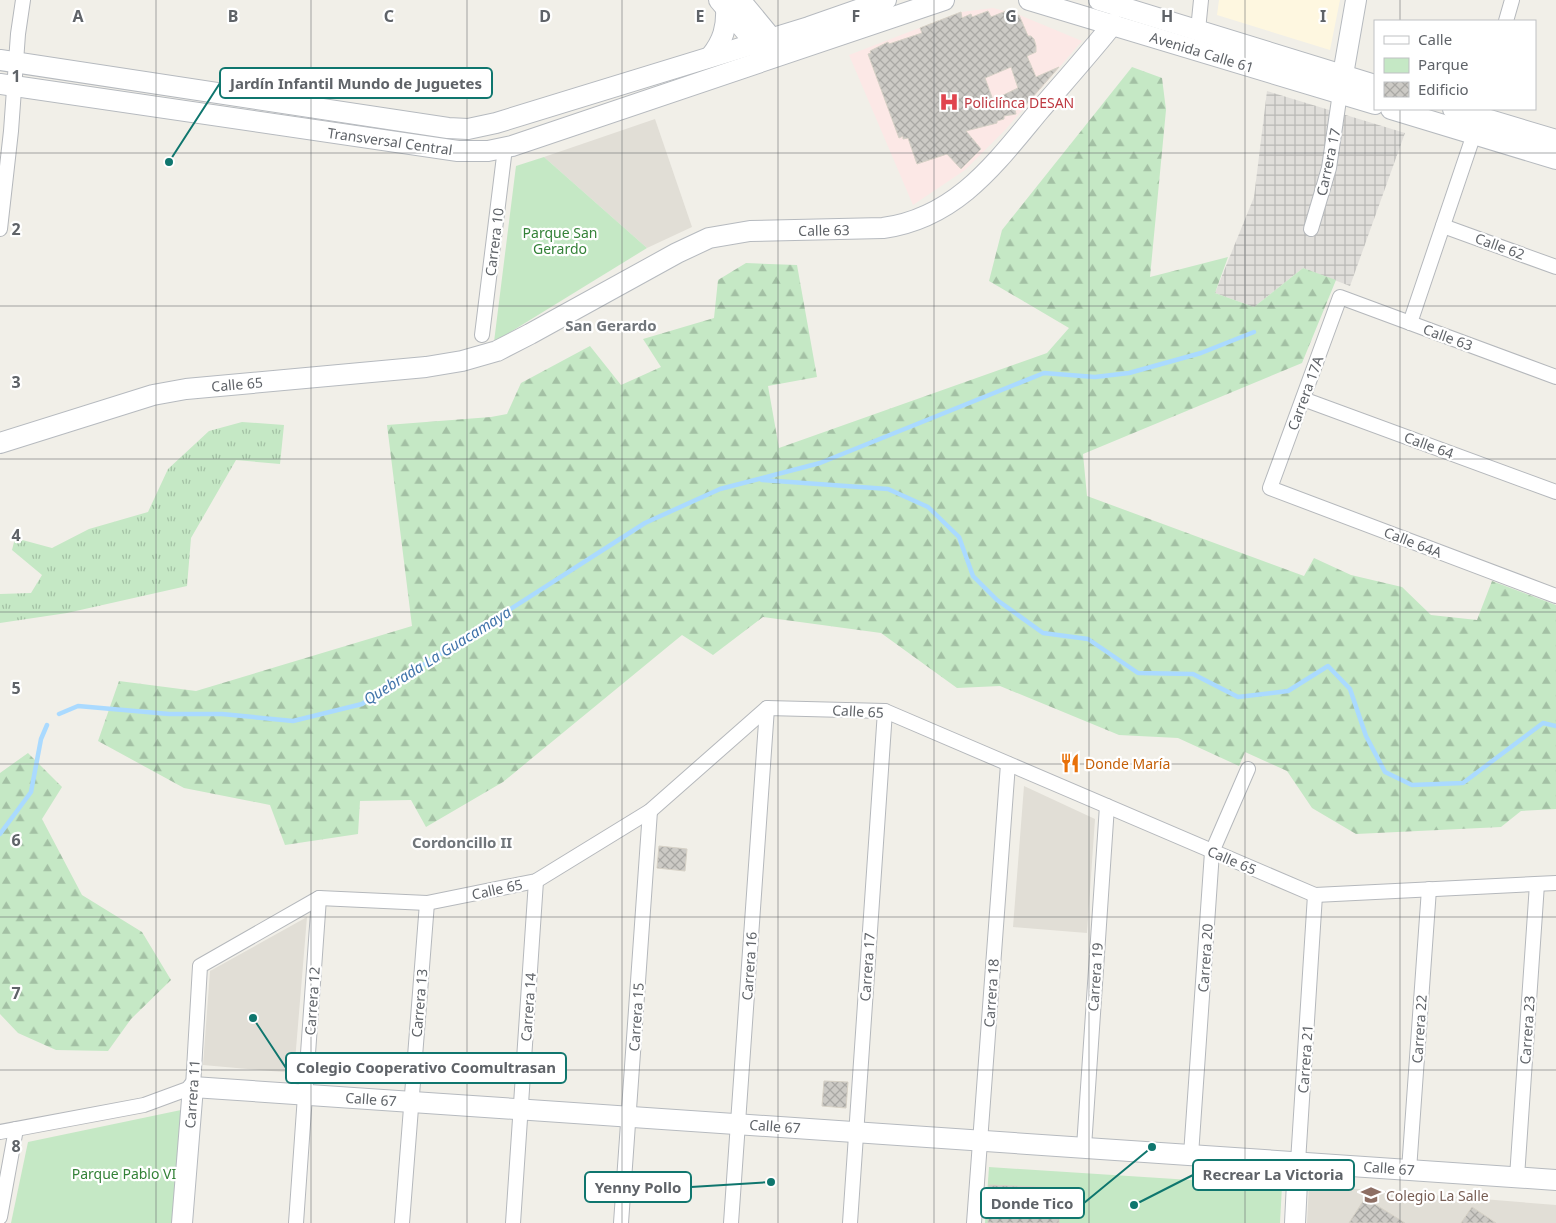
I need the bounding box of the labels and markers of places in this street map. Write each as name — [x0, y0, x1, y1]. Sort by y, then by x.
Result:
callout: Jardín Infantil Mundo de Juguetes — [220, 68, 492, 98]
hospital icon: Policlínca DESAN — [938, 91, 960, 113]
place label: Policlínca DESAN — [964, 93, 1074, 112]
restaurant icon: Donde María — [1059, 752, 1081, 774]
place label: Donde María — [1085, 754, 1170, 773]
callout: Colegio Cooperativo Coomultrasan — [286, 1053, 566, 1083]
callout: Recrear La Victoria — [1193, 1160, 1354, 1190]
callout: Yenny Pollo — [585, 1172, 691, 1202]
school or university icon: Colegio La Salle — [1360, 1184, 1382, 1206]
place label: Colegio La Salle — [1386, 1186, 1489, 1205]
callout: Donde Tico — [981, 1188, 1084, 1218]

